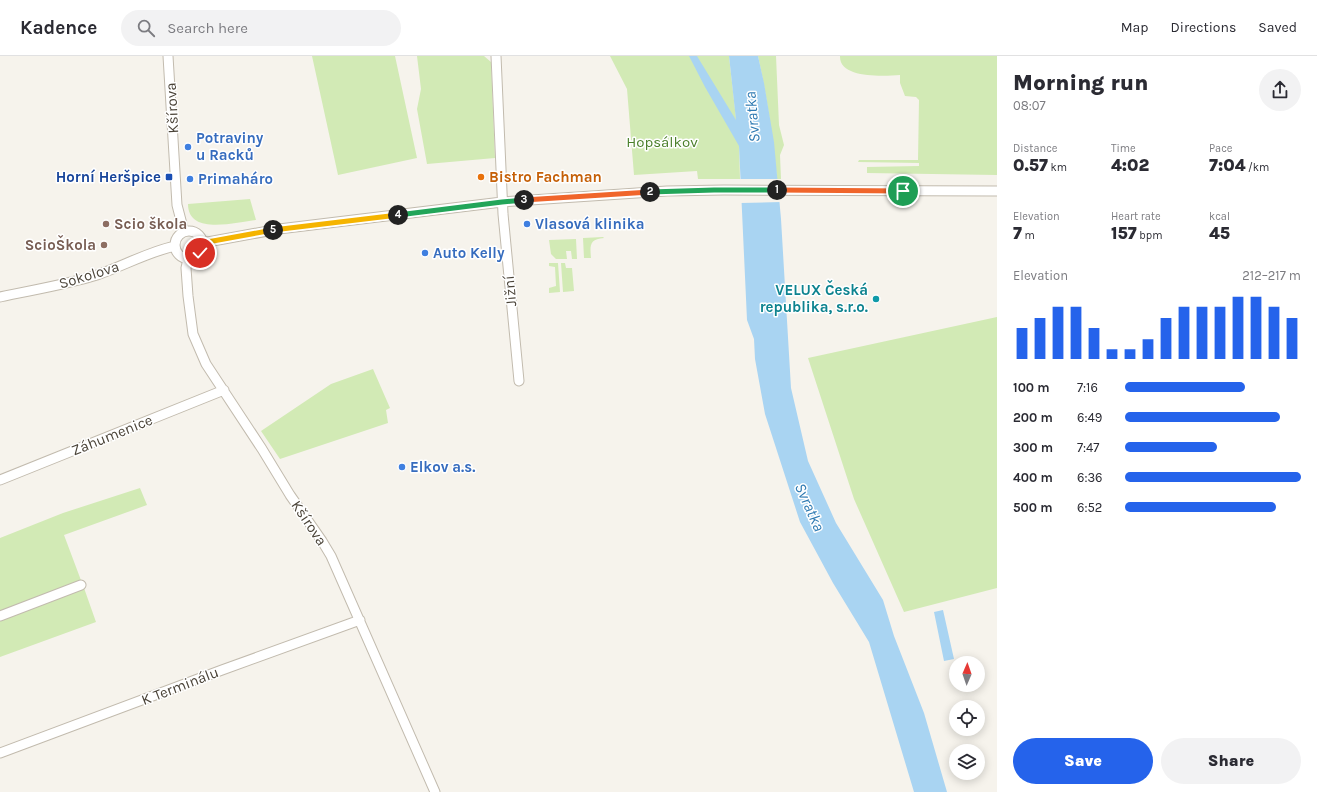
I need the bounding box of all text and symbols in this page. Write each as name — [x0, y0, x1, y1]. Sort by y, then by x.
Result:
search box — [121, 10, 401, 46]
text: Kadence — [20, 17, 97, 39]
icon: search — [135, 17, 157, 39]
text: Search here — [167, 19, 248, 37]
text: Map — [1121, 19, 1149, 36]
text: Directions — [1171, 19, 1236, 36]
text: Saved — [1258, 19, 1297, 36]
button: share — [1259, 69, 1301, 111]
text: Morning run — [1013, 70, 1148, 96]
street label: Kšírova — [162, 82, 182, 134]
water label: Svratka — [740, 91, 764, 143]
text: 08:07 — [1013, 98, 1046, 113]
place label: Potraviny u Racků — [196, 129, 264, 164]
park label: Hopsálkov — [626, 133, 698, 151]
marker: Potraviny u Racků — [183, 142, 193, 152]
text: Distance — [1013, 142, 1057, 155]
text: Time — [1111, 142, 1136, 155]
text: Pace — [1209, 142, 1232, 155]
text: 0.57 — [1013, 155, 1048, 175]
text: 4:02 — [1111, 155, 1149, 175]
text: 7:04 — [1209, 155, 1245, 175]
text: km — [1048, 161, 1067, 174]
text: /km — [1245, 161, 1269, 174]
place label: Horní Heršpice — [56, 168, 161, 186]
place label: Bistro Fachman — [489, 168, 602, 186]
place label: Primaháro — [198, 170, 273, 188]
marker: Horní Heršpice — [164, 172, 174, 182]
marker: Bistro Fachman — [476, 172, 486, 182]
marker: Primaháro — [185, 174, 195, 184]
pin — [886, 174, 920, 208]
pin: 1 — [767, 180, 787, 200]
icon: arrive — [892, 180, 914, 202]
pin: 2 — [640, 182, 660, 202]
text: 1 — [775, 183, 779, 196]
text: 2 — [647, 185, 653, 198]
pin: 3 — [514, 190, 534, 210]
text: 3 — [521, 193, 527, 206]
pin: 4 — [388, 205, 408, 225]
text: 4 — [395, 208, 401, 221]
text: Elevation — [1013, 210, 1060, 223]
text: Heart rate — [1111, 210, 1161, 223]
text: kcal — [1209, 210, 1230, 223]
place label: Scio škola — [114, 215, 187, 233]
place label: Vlasová klinika — [535, 215, 644, 233]
marker: Scio škola — [101, 219, 111, 229]
marker: Vlasová klinika — [522, 219, 532, 229]
pin: 5 — [263, 220, 283, 240]
text: 5 — [270, 223, 276, 236]
text: 7 — [1013, 223, 1022, 243]
text: 157 — [1111, 223, 1137, 243]
text: 45 — [1209, 223, 1230, 243]
text: m — [1022, 229, 1035, 242]
text: bpm — [1137, 229, 1163, 242]
place label: ScioŠkola — [25, 234, 96, 254]
pin — [183, 236, 217, 270]
marker: ScioŠkola — [99, 240, 109, 250]
icon: check — [189, 242, 211, 264]
place label: Auto Kelly — [433, 244, 505, 262]
marker: Auto Kelly — [420, 248, 430, 258]
street label: Sokolova — [57, 257, 121, 293]
text: Elevation — [1013, 268, 1068, 283]
text: 212–217 m — [1242, 268, 1301, 283]
street label: Jižní — [500, 274, 520, 307]
place label: VELUX Česká republika, s.r.o. — [760, 279, 868, 316]
marker: VELUX Česká republika, s.r.o. — [871, 294, 881, 304]
text: 100 m — [1013, 380, 1050, 395]
text: 7:16 — [1077, 380, 1098, 395]
text: 200 m — [1013, 410, 1053, 425]
text: 6:49 — [1077, 410, 1102, 425]
street label: Záhumenice — [69, 411, 155, 459]
text: 300 m — [1013, 440, 1053, 455]
text: 7:47 — [1077, 440, 1099, 455]
place label: Elkov a.s. — [410, 458, 475, 476]
marker: Elkov a.s. — [397, 462, 407, 472]
text: 400 m — [1013, 470, 1053, 485]
text: 6:36 — [1077, 470, 1103, 485]
water label: Svratka — [791, 480, 829, 534]
street label: Kšírova — [287, 497, 331, 549]
text: 500 m — [1013, 500, 1053, 515]
text: 6:52 — [1077, 500, 1102, 515]
north arrow — [949, 656, 985, 692]
map controls — [949, 656, 985, 780]
street label: K Terminálu — [139, 663, 221, 709]
button: locate — [949, 700, 985, 736]
button: Save — [1013, 738, 1153, 784]
button: Share — [1161, 738, 1301, 784]
button: layers — [949, 744, 985, 780]

